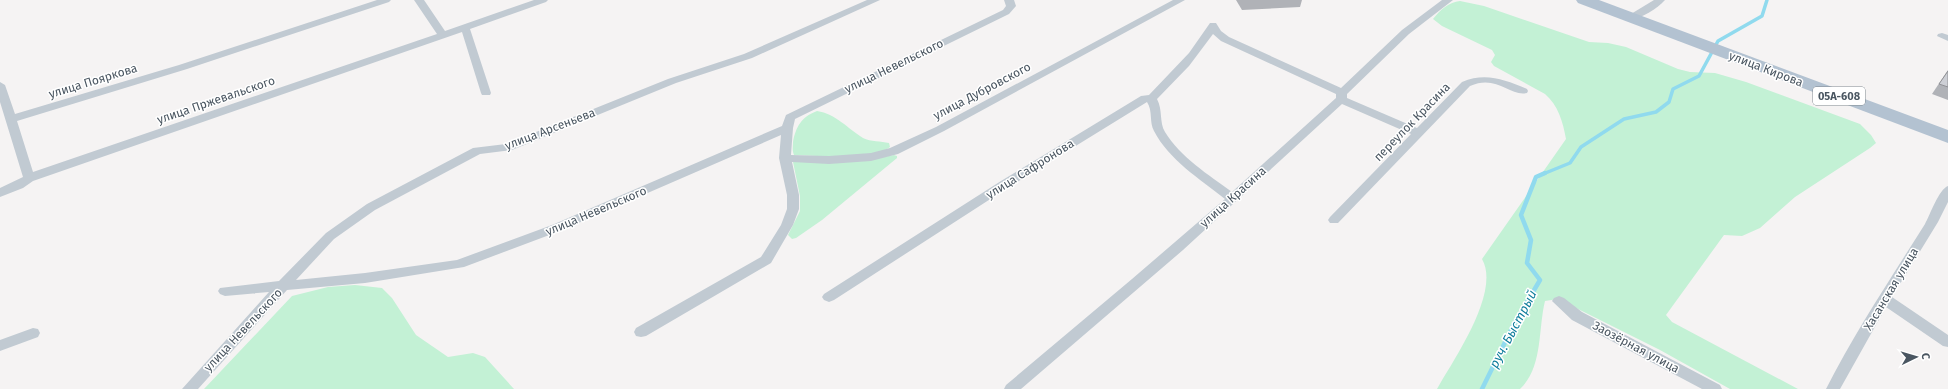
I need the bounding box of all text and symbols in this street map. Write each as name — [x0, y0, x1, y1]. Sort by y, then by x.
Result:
street label: улица Невельского — [842, 36, 946, 96]
street label: улица Кирова — [1727, 48, 1805, 90]
street label: улица Дубровского — [931, 59, 1033, 123]
street label: улица Пояркова — [47, 61, 139, 101]
street label: улица Пржевальского — [155, 73, 277, 127]
street label: переулок Красина — [1371, 80, 1453, 164]
road number: 05А-608 — [1813, 87, 1865, 105]
street label: улица Арсеньева — [503, 105, 597, 153]
street label: улица Сафронова — [983, 136, 1077, 202]
street label: улица Красина — [1197, 164, 1269, 230]
street label: улица Невельского — [543, 183, 649, 239]
street label: Хасанская улица — [1861, 245, 1921, 333]
street label: улица Невельского — [201, 286, 285, 374]
water label: руч. Быстрый — [1486, 288, 1540, 370]
street label: Заозёрная улица — [1590, 318, 1682, 376]
north arrow — [1896, 337, 1936, 377]
text: С — [1919, 352, 1932, 361]

